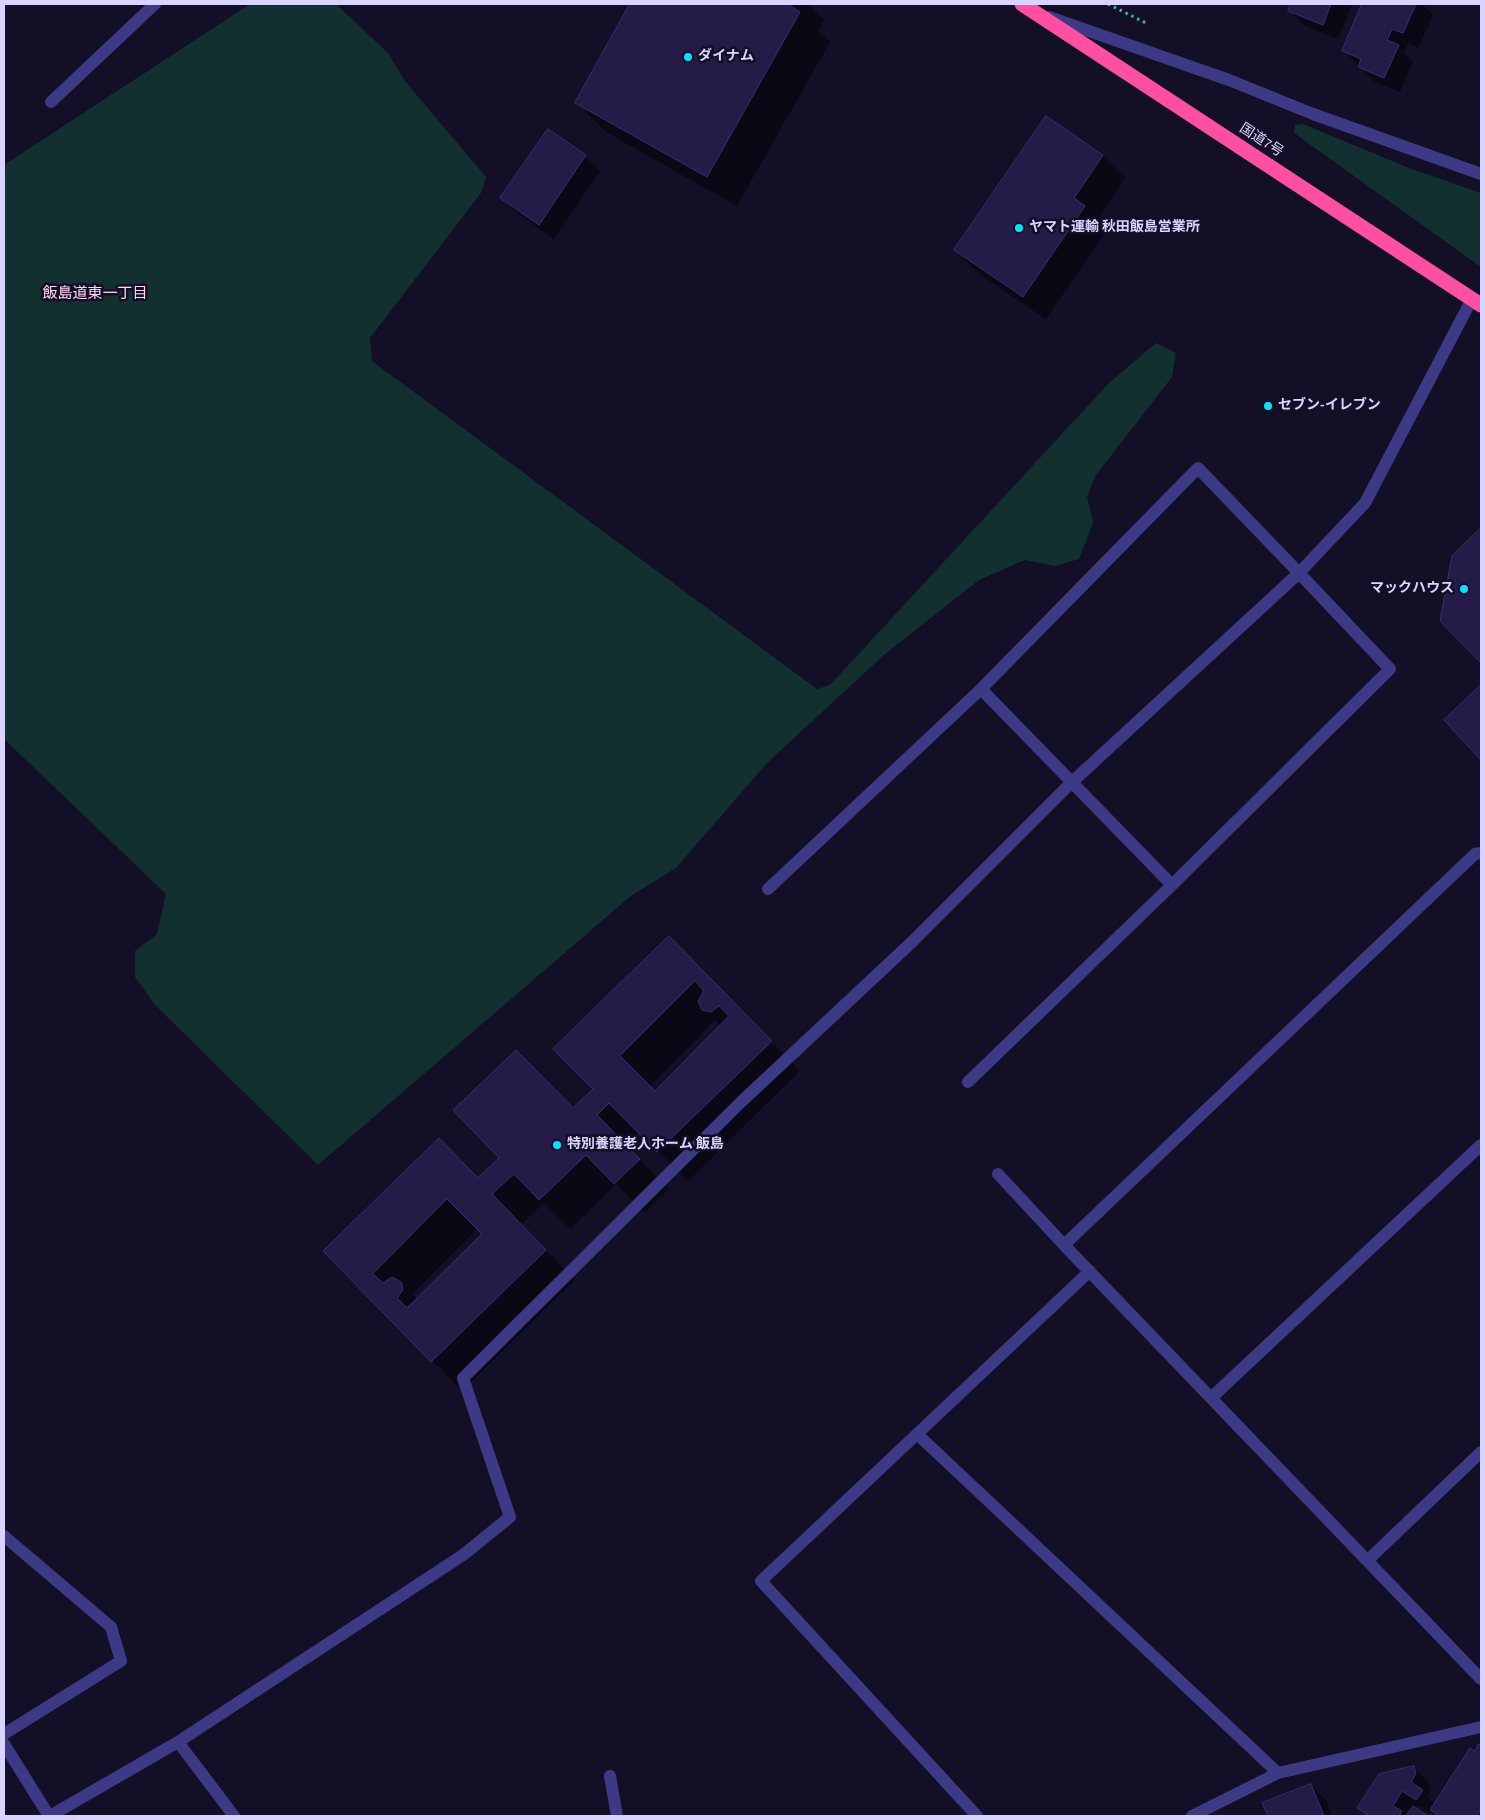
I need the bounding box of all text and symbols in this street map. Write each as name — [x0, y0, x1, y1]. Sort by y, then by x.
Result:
place label: ダイナム — [698, 49, 754, 65]
marker: ダイナム — [682, 51, 694, 63]
street label: 国道7号 — [1236, 121, 1286, 161]
place label: ヤマト運輸 秋田飯島営業所 — [1029, 220, 1200, 236]
marker: ヤマト運輸 秋田飯島営業所 — [1013, 222, 1025, 234]
district label: 飯島道東一丁目 — [43, 286, 147, 304]
place label: セブン-イレブン — [1278, 398, 1381, 414]
marker: セブン-イレブン — [1262, 400, 1274, 412]
place label: マックハウス — [1370, 581, 1454, 597]
marker: マックハウス — [1458, 583, 1470, 595]
place label: 特別養護老人ホーム 飯島 — [567, 1137, 724, 1153]
marker: 特別養護老人ホーム 飯島 — [551, 1139, 563, 1151]

